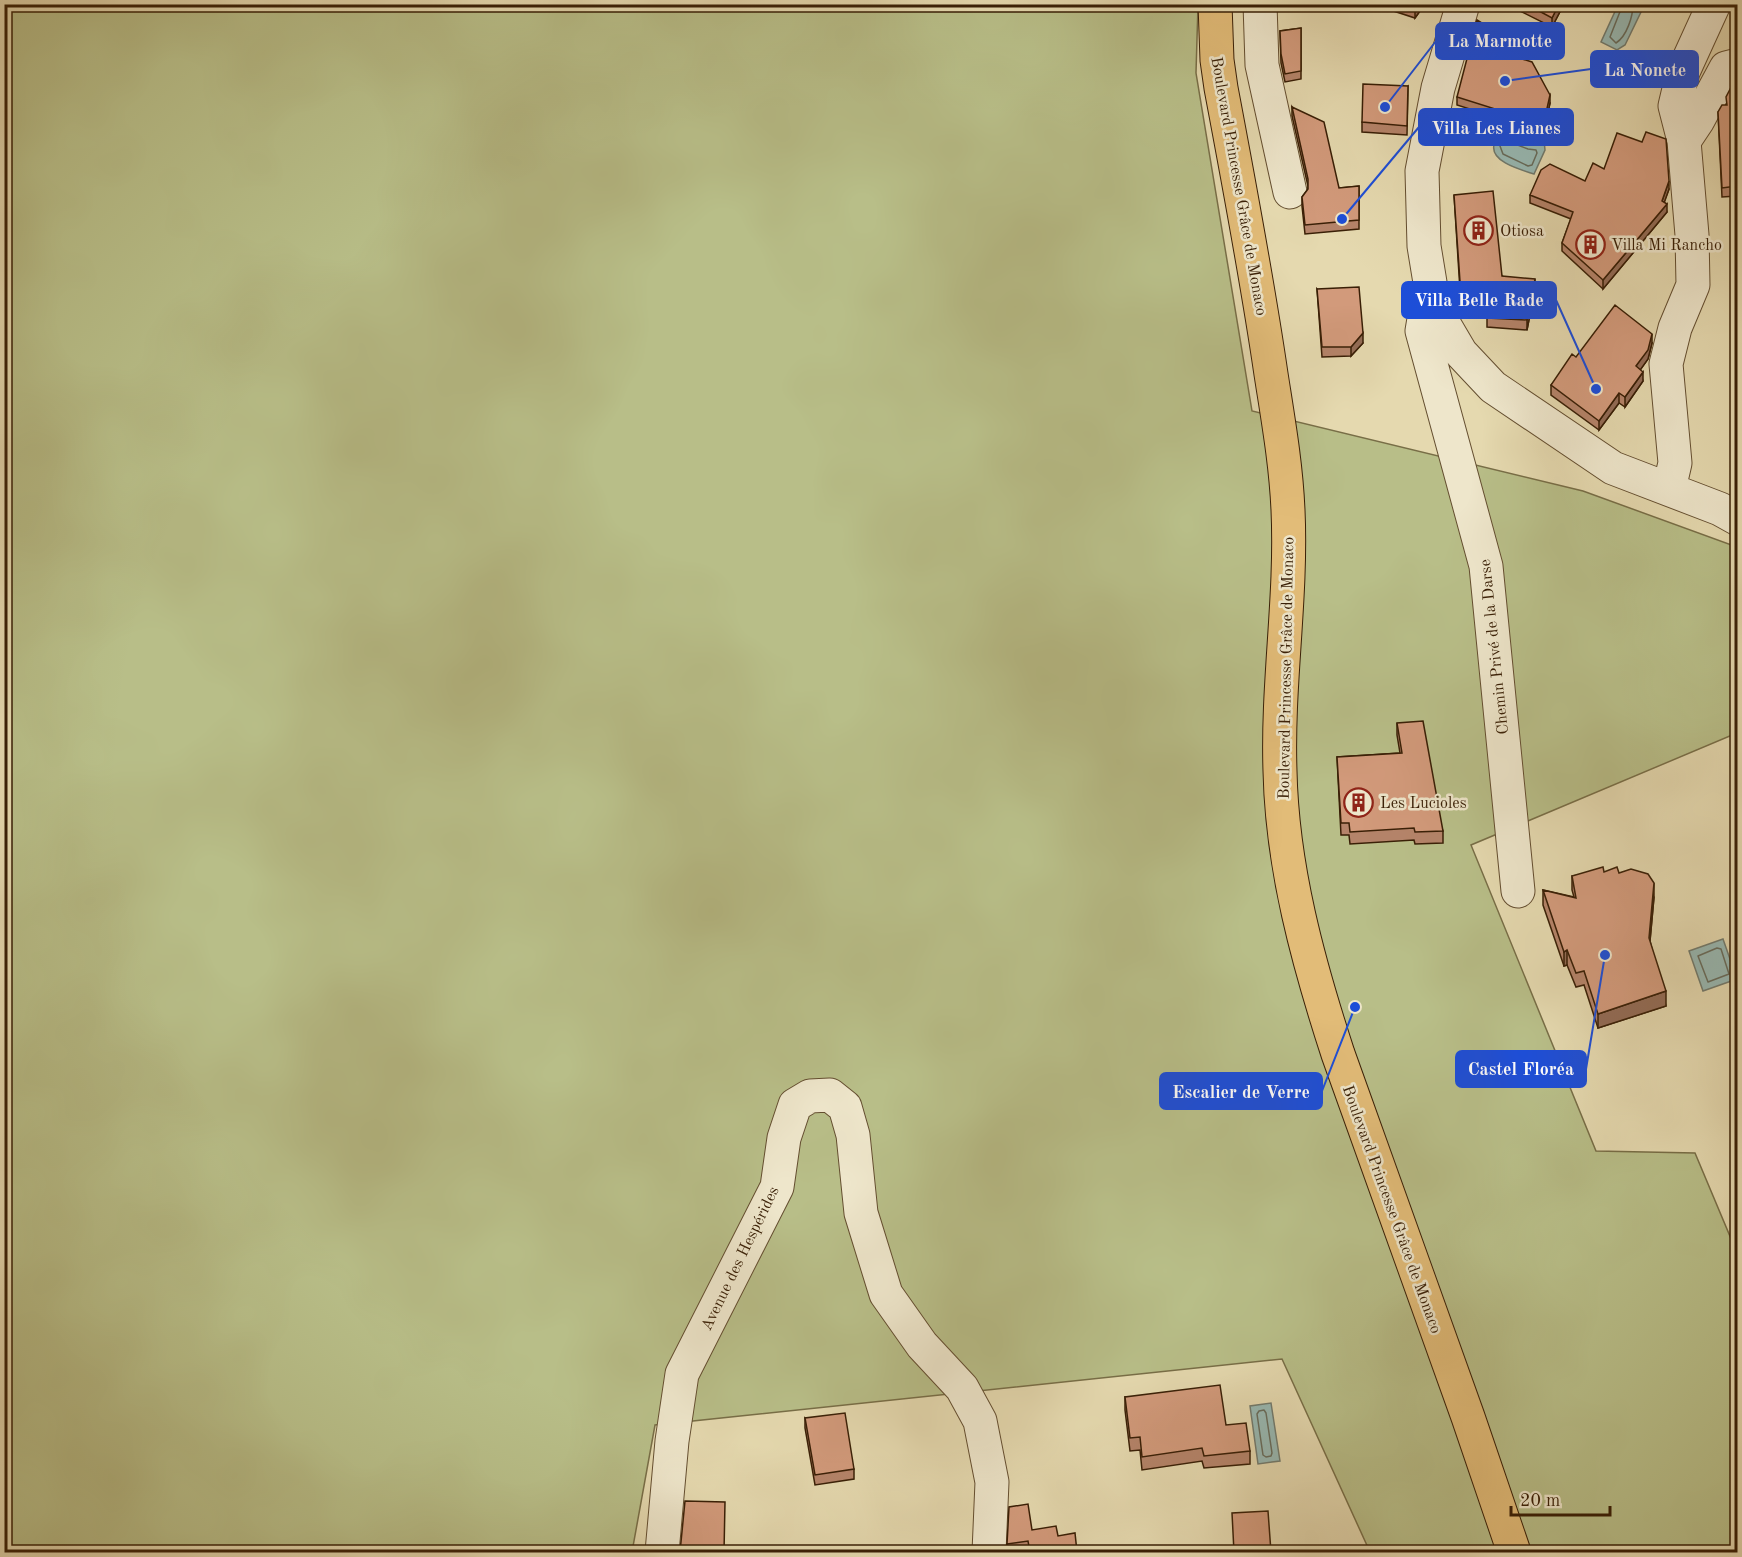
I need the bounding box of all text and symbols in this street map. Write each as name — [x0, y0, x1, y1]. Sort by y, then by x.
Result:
callout: La Marmotte — [1436, 23, 1564, 59]
text: La Marmotte — [1448, 33, 1552, 51]
callout: La Nonete — [1591, 51, 1698, 87]
street label: Boulevard Princesse Grâce de Monaco — [1207, 56, 1269, 317]
text: La Nonete — [1604, 62, 1686, 80]
callout: Villa Les Lianes — [1419, 109, 1573, 145]
text: Villa Les Lianes — [1431, 120, 1561, 138]
building icon: Otiosa — [1463, 214, 1495, 246]
place label: Otiosa — [1500, 224, 1544, 240]
building icon: Villa Mi Rancho — [1574, 228, 1606, 260]
place label: Villa Mi Rancho — [1611, 238, 1722, 254]
callout: Villa Belle Rade — [1402, 282, 1556, 318]
text: Villa Belle Rade — [1414, 292, 1544, 310]
street label: Boulevard Princesse Grâce de Monaco — [1277, 536, 1297, 800]
street label: Chemin Privé de la Darse — [1478, 558, 1512, 735]
building icon: Les Lucioles — [1343, 786, 1375, 818]
place label: Les Lucioles — [1380, 796, 1467, 812]
callout: Castel Floréa — [1456, 1051, 1586, 1087]
text: Castel Floréa — [1468, 1061, 1574, 1079]
callout: Escalier de Verre — [1160, 1073, 1322, 1109]
text: Escalier de Verre — [1172, 1084, 1310, 1102]
street label: Boulevard Princesse Grâce de Monaco — [1339, 1084, 1444, 1336]
street label: Avenue des Hespérides — [699, 1184, 783, 1334]
scale bar — [1511, 1479, 1610, 1517]
text: 20 m — [1520, 1492, 1560, 1510]

